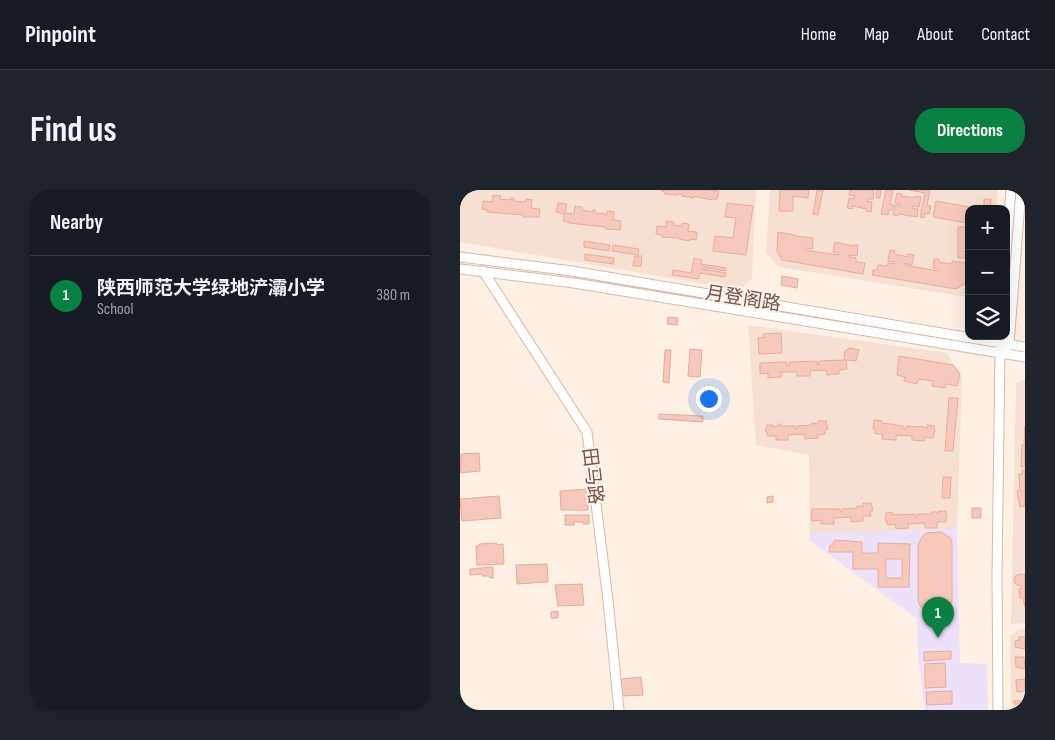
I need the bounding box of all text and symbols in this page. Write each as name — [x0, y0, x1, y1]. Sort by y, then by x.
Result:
text: Pinpoint — [25, 20, 96, 49]
text: Home — [801, 24, 836, 45]
text: Map — [864, 24, 889, 45]
text: About — [917, 24, 953, 45]
text: Contact — [981, 24, 1030, 45]
button: Directions — [915, 108, 1025, 153]
text: Find us — [30, 109, 117, 152]
map controls — [965, 205, 1010, 340]
button: + — [965, 205, 1010, 250]
text: Nearby — [50, 210, 103, 235]
button: − — [965, 250, 1010, 295]
text: 陕西师范大学绿地浐灞小学 — [97, 277, 325, 300]
street label: 月登阁路 — [704, 282, 782, 316]
text: 1 — [63, 286, 69, 305]
text: 380 m — [376, 286, 410, 305]
button: layers — [965, 295, 1010, 340]
text: School — [97, 300, 133, 319]
your location — [696, 386, 722, 412]
street label: 田马路 — [577, 446, 607, 506]
pin: 1 — [922, 597, 954, 638]

